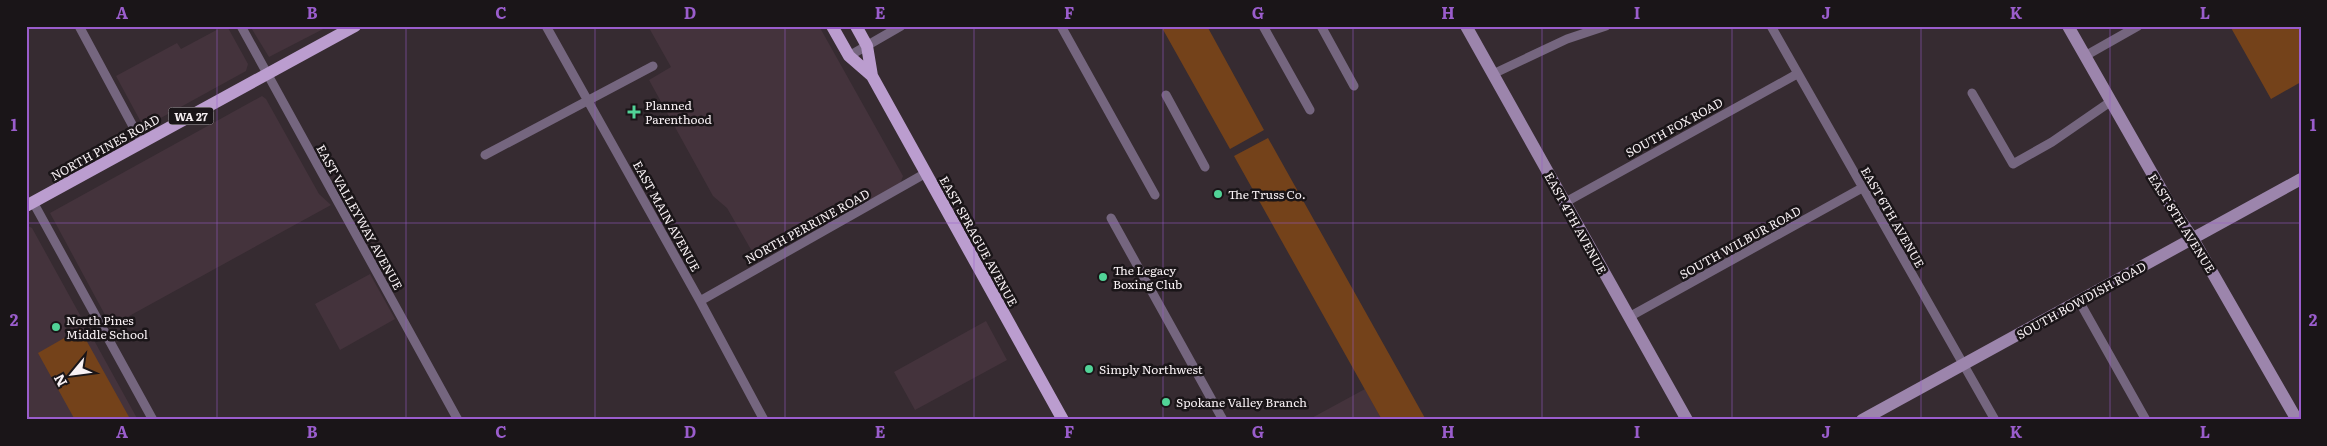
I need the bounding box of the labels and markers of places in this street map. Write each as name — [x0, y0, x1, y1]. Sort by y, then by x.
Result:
place label: Planned Parenthood — [645, 96, 713, 128]
marker: Planned Parenthood — [627, 105, 641, 119]
place label: The Truss Co. — [1228, 185, 1306, 203]
marker: The Truss Co. — [1212, 188, 1224, 200]
place label: The Legacy Boxing Club — [1113, 261, 1182, 293]
marker: The Legacy Boxing Club — [1097, 271, 1109, 283]
place label: North Pines Middle School — [66, 311, 148, 343]
marker: North Pines Middle School — [50, 321, 62, 333]
place label: Simply Northwest — [1099, 360, 1203, 378]
marker: Simply Northwest — [1083, 363, 1095, 375]
place label: Spokane Valley Branch — [1176, 393, 1307, 411]
marker: Spokane Valley Branch — [1160, 396, 1172, 408]

